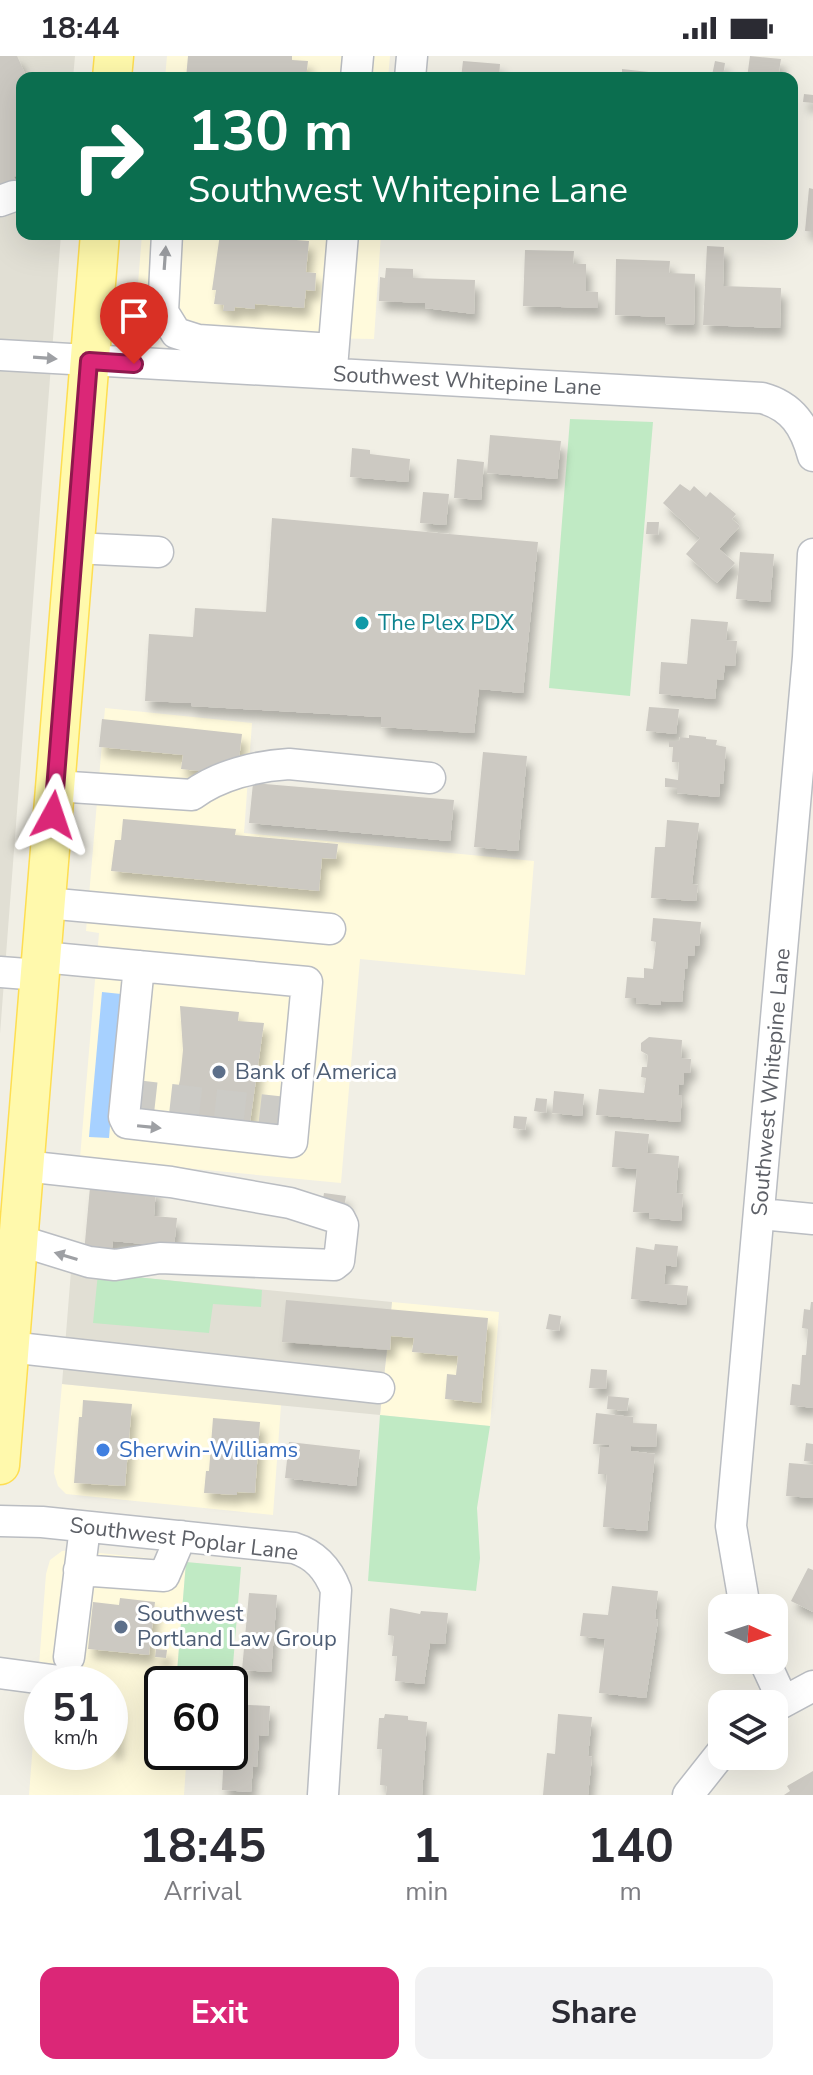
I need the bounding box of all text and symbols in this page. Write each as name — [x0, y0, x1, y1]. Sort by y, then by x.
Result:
text: 18:44 — [40, 8, 119, 49]
text: 130 m — [188, 93, 353, 170]
icon: right — [56, 104, 160, 208]
text: Southwest Whitepine Lane — [188, 166, 628, 215]
one-way arrow — [159, 245, 172, 270]
pin — [100, 282, 168, 364]
icon: arrive — [112, 294, 156, 338]
one-way arrow — [33, 352, 58, 365]
street label: Southwest Whitepine Lane — [332, 359, 602, 403]
place label: The Plex PDX — [378, 608, 515, 638]
marker: The Plex PDX — [353, 614, 371, 632]
position arrow — [11, 773, 95, 857]
street label: Southwest Whitepine Lane — [744, 947, 798, 1217]
place label: Bank of America — [235, 1057, 397, 1087]
marker: Bank of America — [210, 1063, 228, 1081]
one-way arrow — [137, 1121, 162, 1134]
one-way arrow — [53, 1249, 77, 1262]
place label: Sherwin-Williams — [119, 1435, 298, 1465]
marker: Sherwin-Williams — [94, 1441, 112, 1459]
street label: Southwest Poplar Lane — [68, 1510, 300, 1568]
north arrow — [708, 1594, 788, 1674]
map controls — [708, 1594, 788, 1770]
place label: Southwest Portland Law Group — [137, 1599, 337, 1654]
marker: Southwest Portland Law Group — [112, 1618, 130, 1636]
speed limit sign: 60 — [144, 1666, 248, 1770]
text: 51 — [52, 1681, 100, 1735]
button: layers — [708, 1690, 788, 1770]
text: km/h — [54, 1724, 98, 1751]
text: 18:45 — [139, 1813, 266, 1879]
text: 1 — [412, 1813, 441, 1879]
text: 140 — [587, 1813, 674, 1879]
text: Arrival — [164, 1874, 242, 1909]
text: min — [405, 1874, 448, 1909]
text: m — [620, 1874, 642, 1909]
button: Exit — [40, 1967, 399, 2059]
button: Share — [415, 1967, 773, 2059]

